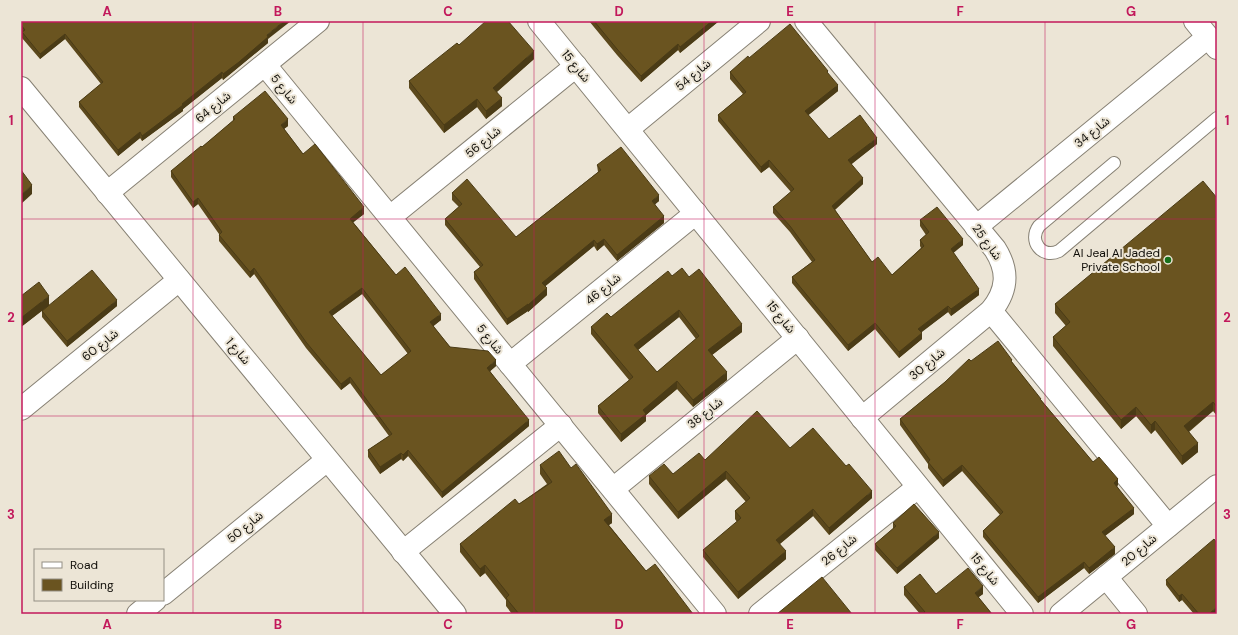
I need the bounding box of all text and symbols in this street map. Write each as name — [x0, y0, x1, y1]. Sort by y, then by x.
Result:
text: A — [102, 3, 112, 20]
text: B — [274, 3, 282, 20]
text: C — [443, 3, 453, 20]
text: D — [614, 3, 624, 20]
text: E — [786, 3, 794, 20]
text: F — [956, 3, 964, 20]
text: G — [1126, 3, 1136, 20]
street label: شارع 15 — [557, 46, 594, 86]
street label: شارع 54 — [672, 56, 715, 95]
street label: شارع 5 — [266, 71, 301, 108]
street label: شارع 64 — [192, 88, 235, 127]
text: 1 — [9, 112, 13, 129]
text: 1 — [1225, 112, 1229, 129]
street label: شارع 34 — [1071, 113, 1114, 152]
street label: شارع 56 — [462, 123, 505, 162]
street label: شارع 25 — [968, 221, 1005, 264]
place label: Al Jeal Al Jaded Private School — [1073, 245, 1160, 275]
marker: Al Jeal Al Jaded Private School — [1163, 255, 1173, 265]
street label: شارع 46 — [582, 270, 625, 309]
street label: شارع 15 — [762, 297, 799, 337]
text: 2 — [7, 309, 15, 326]
text: 2 — [1223, 309, 1231, 326]
street label: شارع 5 — [472, 321, 507, 358]
street label: شارع 60 — [79, 325, 122, 365]
street label: شارع 1 — [221, 334, 254, 368]
street label: شارع 30 — [906, 344, 949, 384]
street label: شارع 38 — [684, 394, 727, 433]
text: 3 — [7, 506, 15, 523]
text: 3 — [1223, 506, 1231, 523]
street label: شارع 50 — [224, 508, 267, 547]
street label: شارع 20 — [1118, 530, 1161, 570]
street label: شارع 26 — [818, 531, 861, 570]
legend — [34, 549, 164, 601]
street label: شارع 15 — [966, 549, 1003, 589]
text: Road — [70, 557, 98, 573]
text: Building — [70, 577, 114, 593]
text: A — [102, 616, 112, 633]
text: B — [274, 616, 282, 633]
text: C — [443, 616, 453, 633]
text: D — [614, 616, 624, 633]
text: E — [786, 616, 794, 633]
text: F — [956, 616, 964, 633]
text: G — [1126, 616, 1136, 633]

